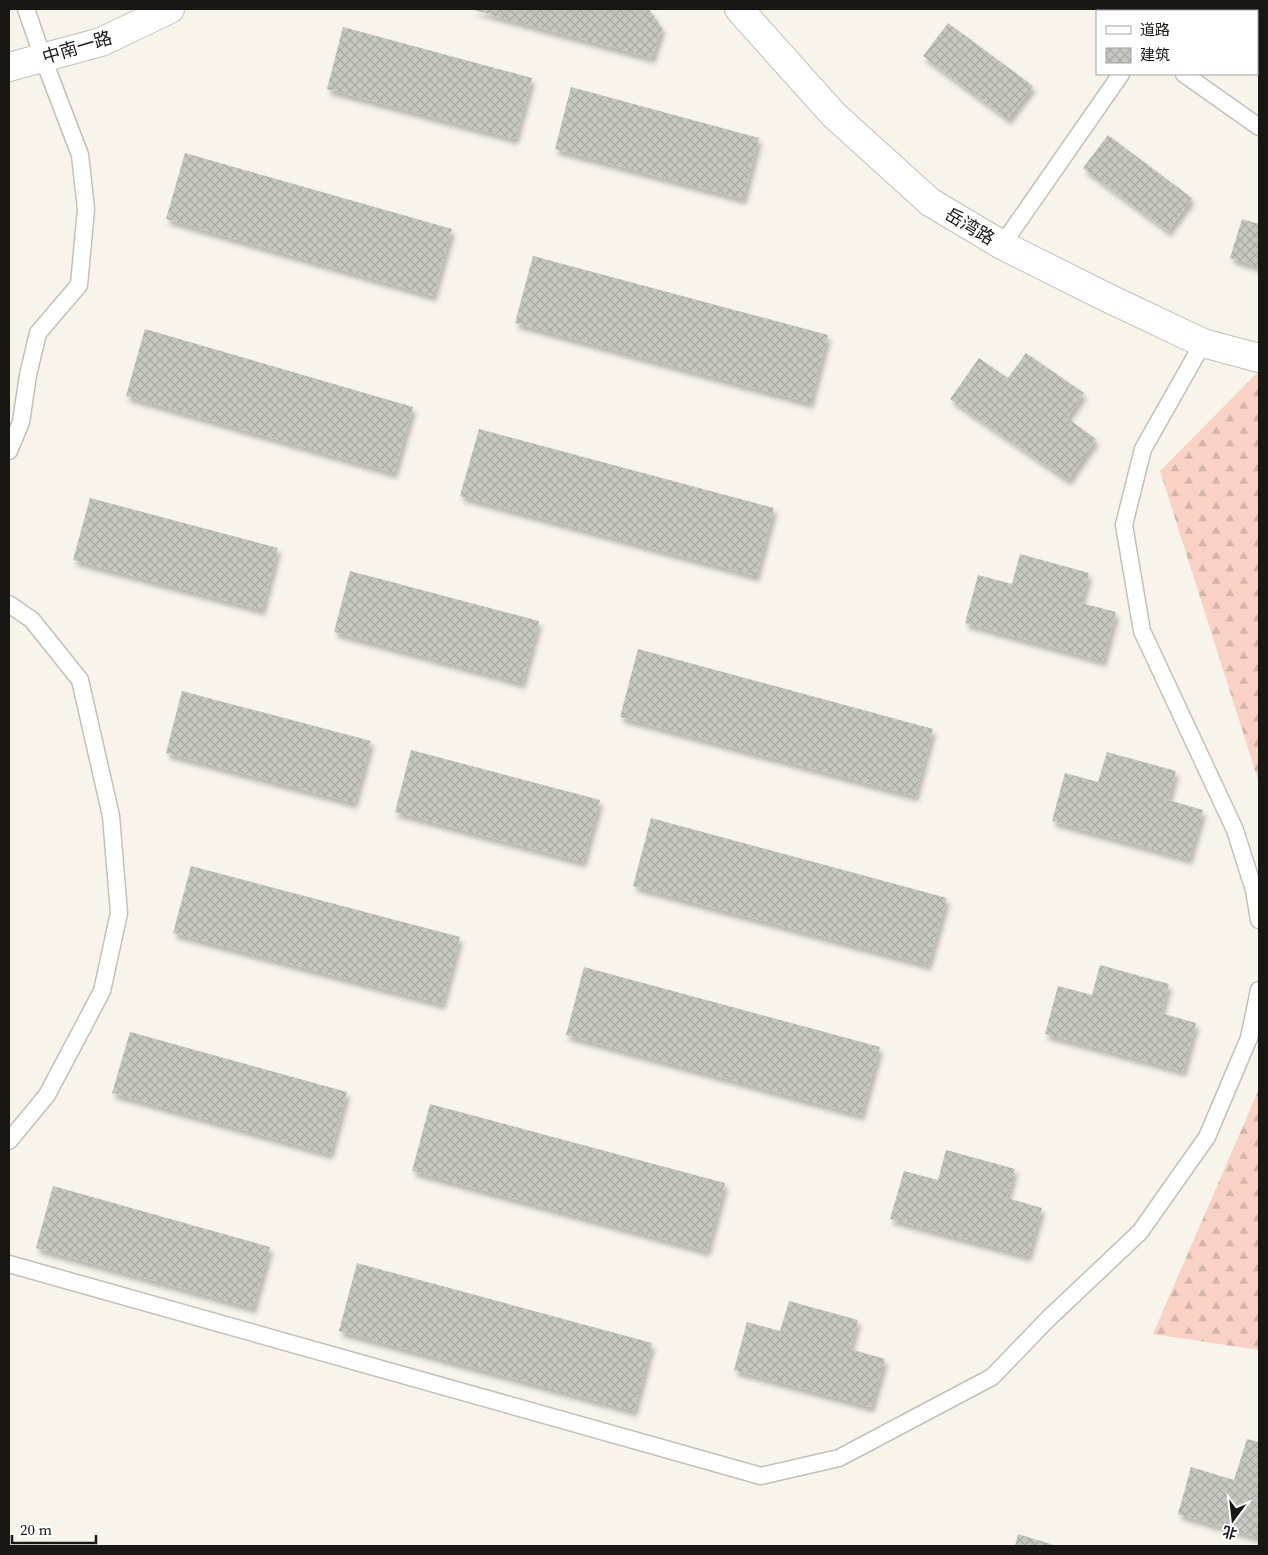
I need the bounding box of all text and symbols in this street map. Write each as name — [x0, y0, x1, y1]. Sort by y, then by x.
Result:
legend — [1096, 10, 1258, 75]
text: 道路 — [1140, 19, 1170, 40]
street label: 中南一路 — [39, 25, 115, 69]
text: 建筑 — [1140, 44, 1170, 65]
street label: 岳湾路 — [940, 201, 1000, 251]
north arrow — [1208, 1495, 1258, 1545]
scale bar — [12, 1512, 96, 1544]
text: 20 m — [20, 1519, 52, 1540]
text: 北 — [1220, 1521, 1239, 1544]

